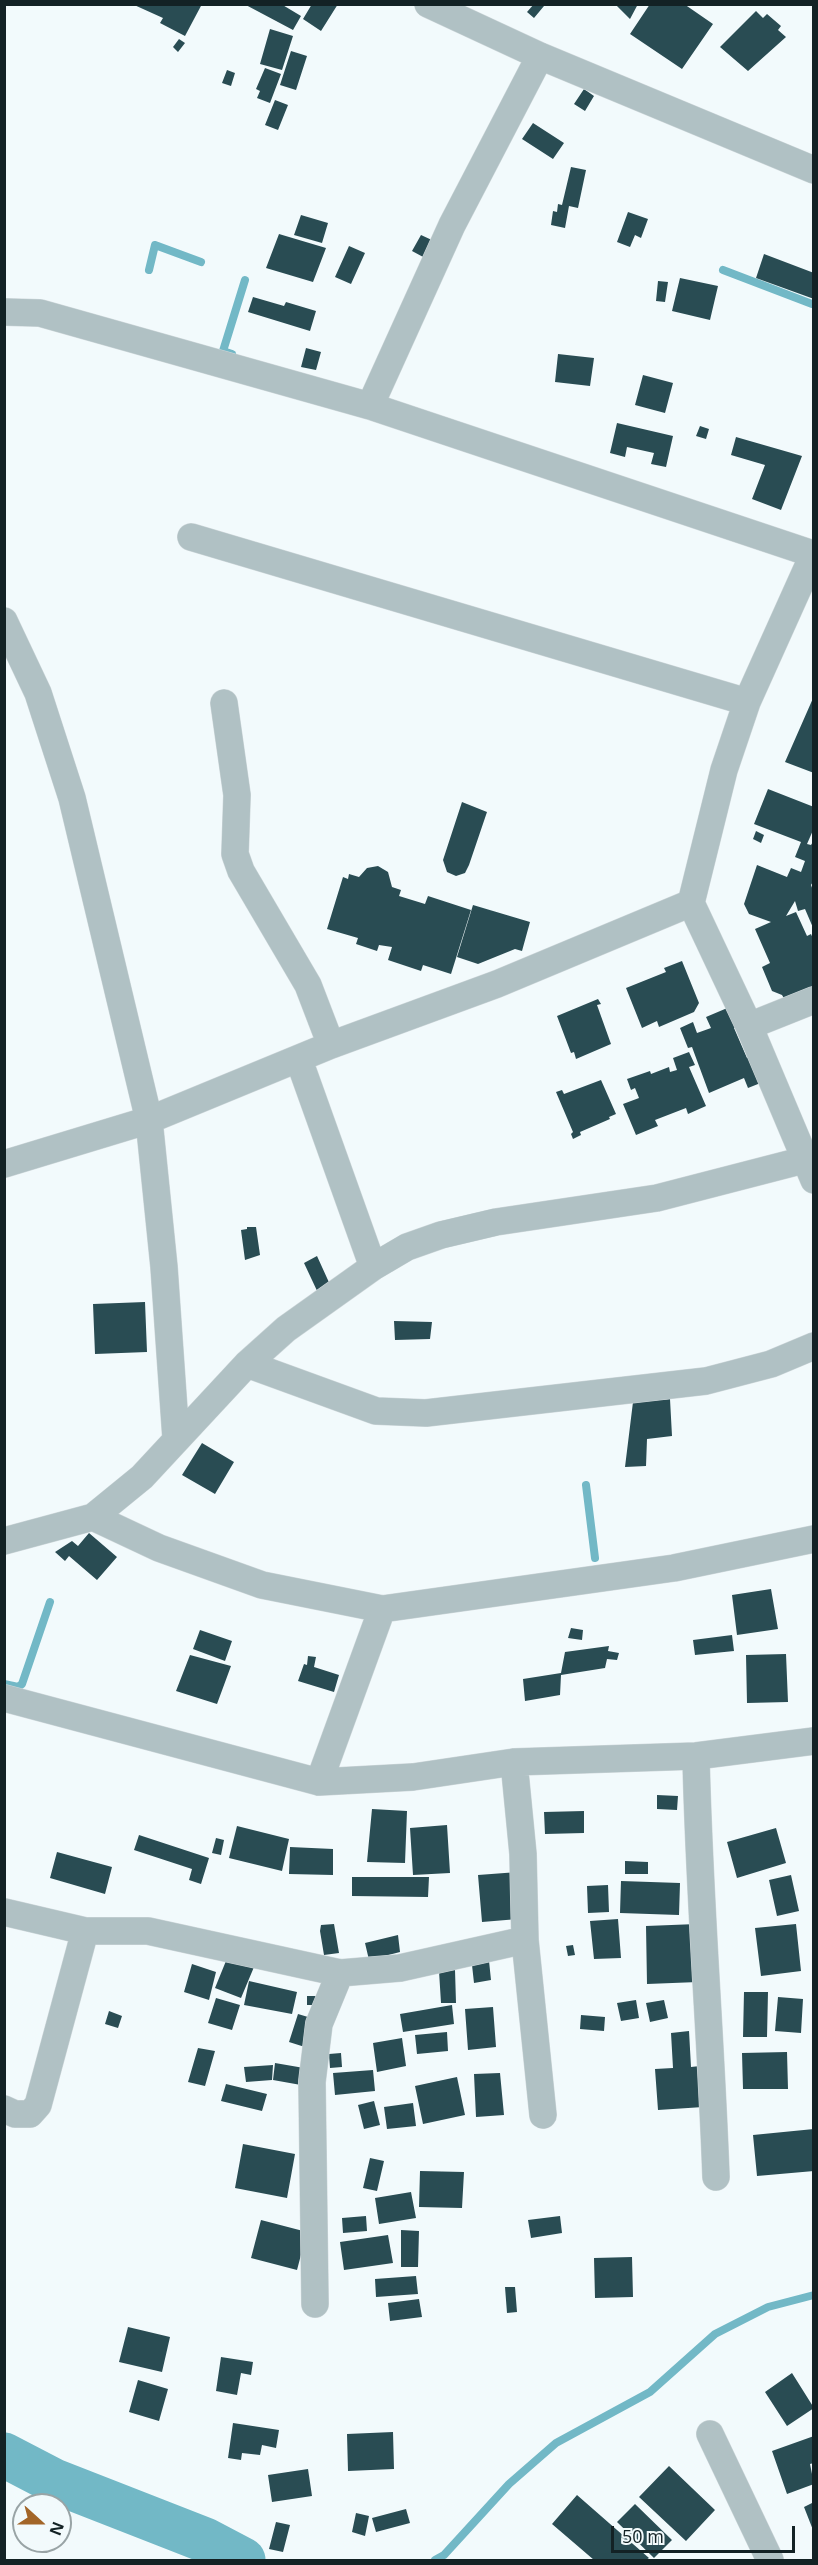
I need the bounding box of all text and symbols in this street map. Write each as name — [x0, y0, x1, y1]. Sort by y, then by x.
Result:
north arrow — [12, 2493, 72, 2553]
scale bar — [614, 2514, 798, 2552]
text: N — [44, 2519, 70, 2539]
text: 50 m — [622, 2524, 664, 2548]

